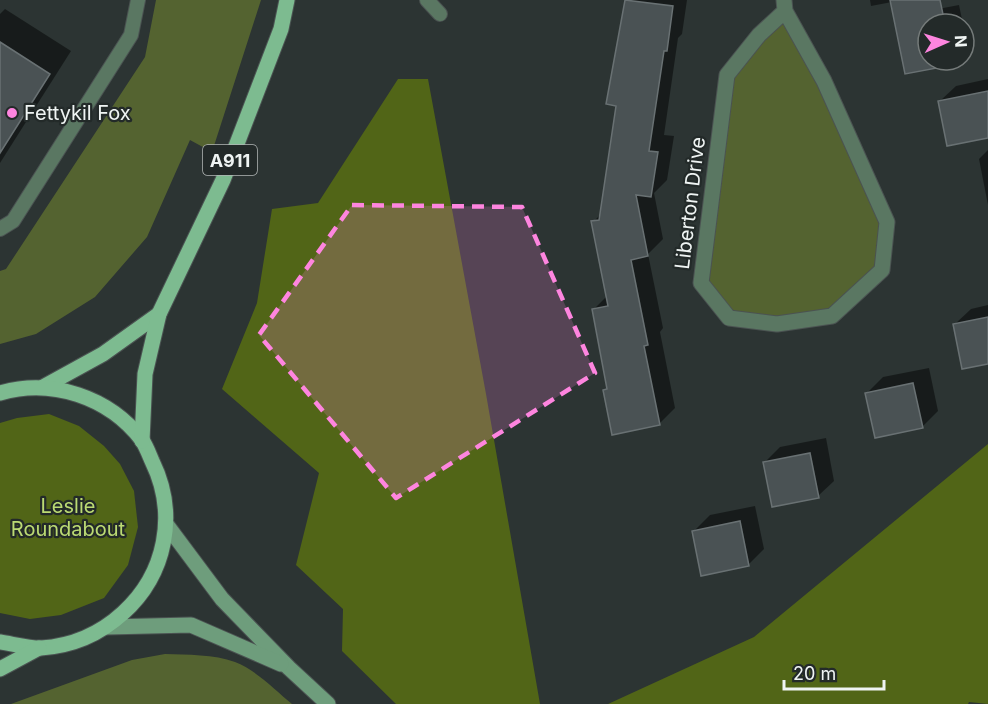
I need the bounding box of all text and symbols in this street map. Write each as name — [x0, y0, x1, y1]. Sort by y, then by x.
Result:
north arrow — [916, 12, 976, 72]
text: N — [951, 35, 971, 48]
place label: Fettykil Fox — [24, 101, 131, 125]
marker: Fettykil Fox — [5, 106, 19, 120]
street label: Liberton Drive — [670, 135, 710, 271]
road number: A911 — [203, 145, 257, 175]
park label: Leslie Roundabout — [11, 494, 126, 541]
scale bar — [784, 653, 884, 691]
text: 20 m — [793, 663, 836, 684]

